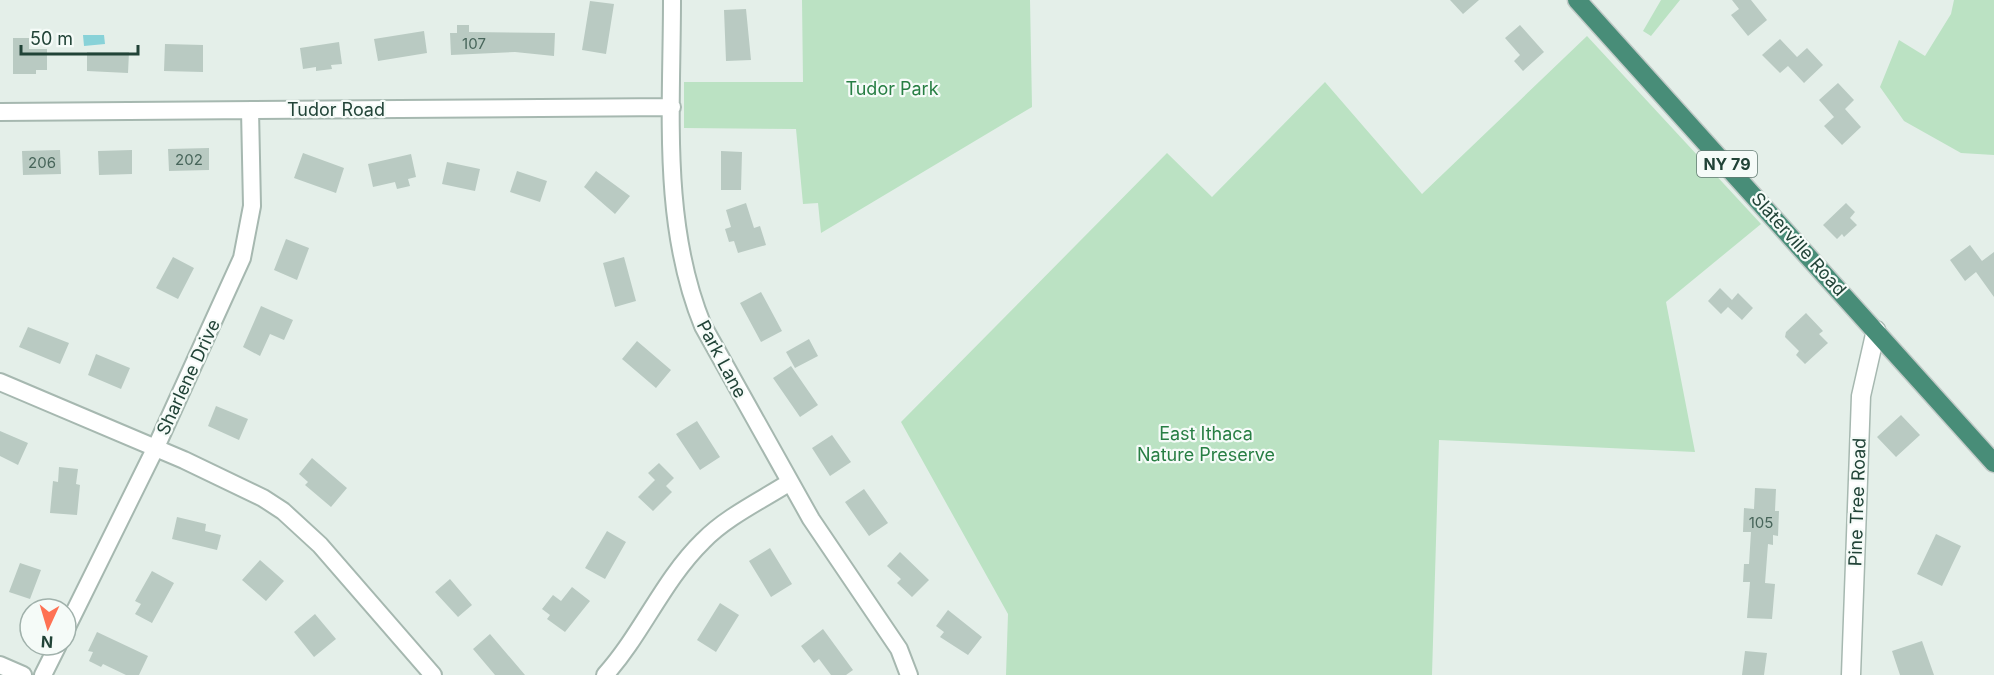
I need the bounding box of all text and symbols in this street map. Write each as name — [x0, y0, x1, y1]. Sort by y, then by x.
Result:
scale bar — [21, 18, 138, 56]
text: 50 m — [30, 28, 73, 49]
house number: 107 — [462, 34, 486, 53]
park label: Tudor Park — [845, 78, 939, 99]
street label: Tudor Road — [287, 99, 385, 120]
house number: 202 — [175, 150, 203, 169]
road number: NY 79 — [1697, 151, 1757, 177]
house number: 206 — [28, 153, 56, 172]
street label: Slaterville Road — [1747, 188, 1851, 300]
street label: Sharlene Drive — [152, 316, 224, 438]
street label: Park Lane — [693, 317, 751, 401]
park label: East Ithaca Nature Preserve — [1137, 423, 1275, 465]
street label: Pine Tree Road — [1844, 437, 1870, 567]
house number: 105 — [1749, 513, 1773, 532]
north arrow — [18, 597, 78, 657]
text: N — [40, 632, 54, 652]

